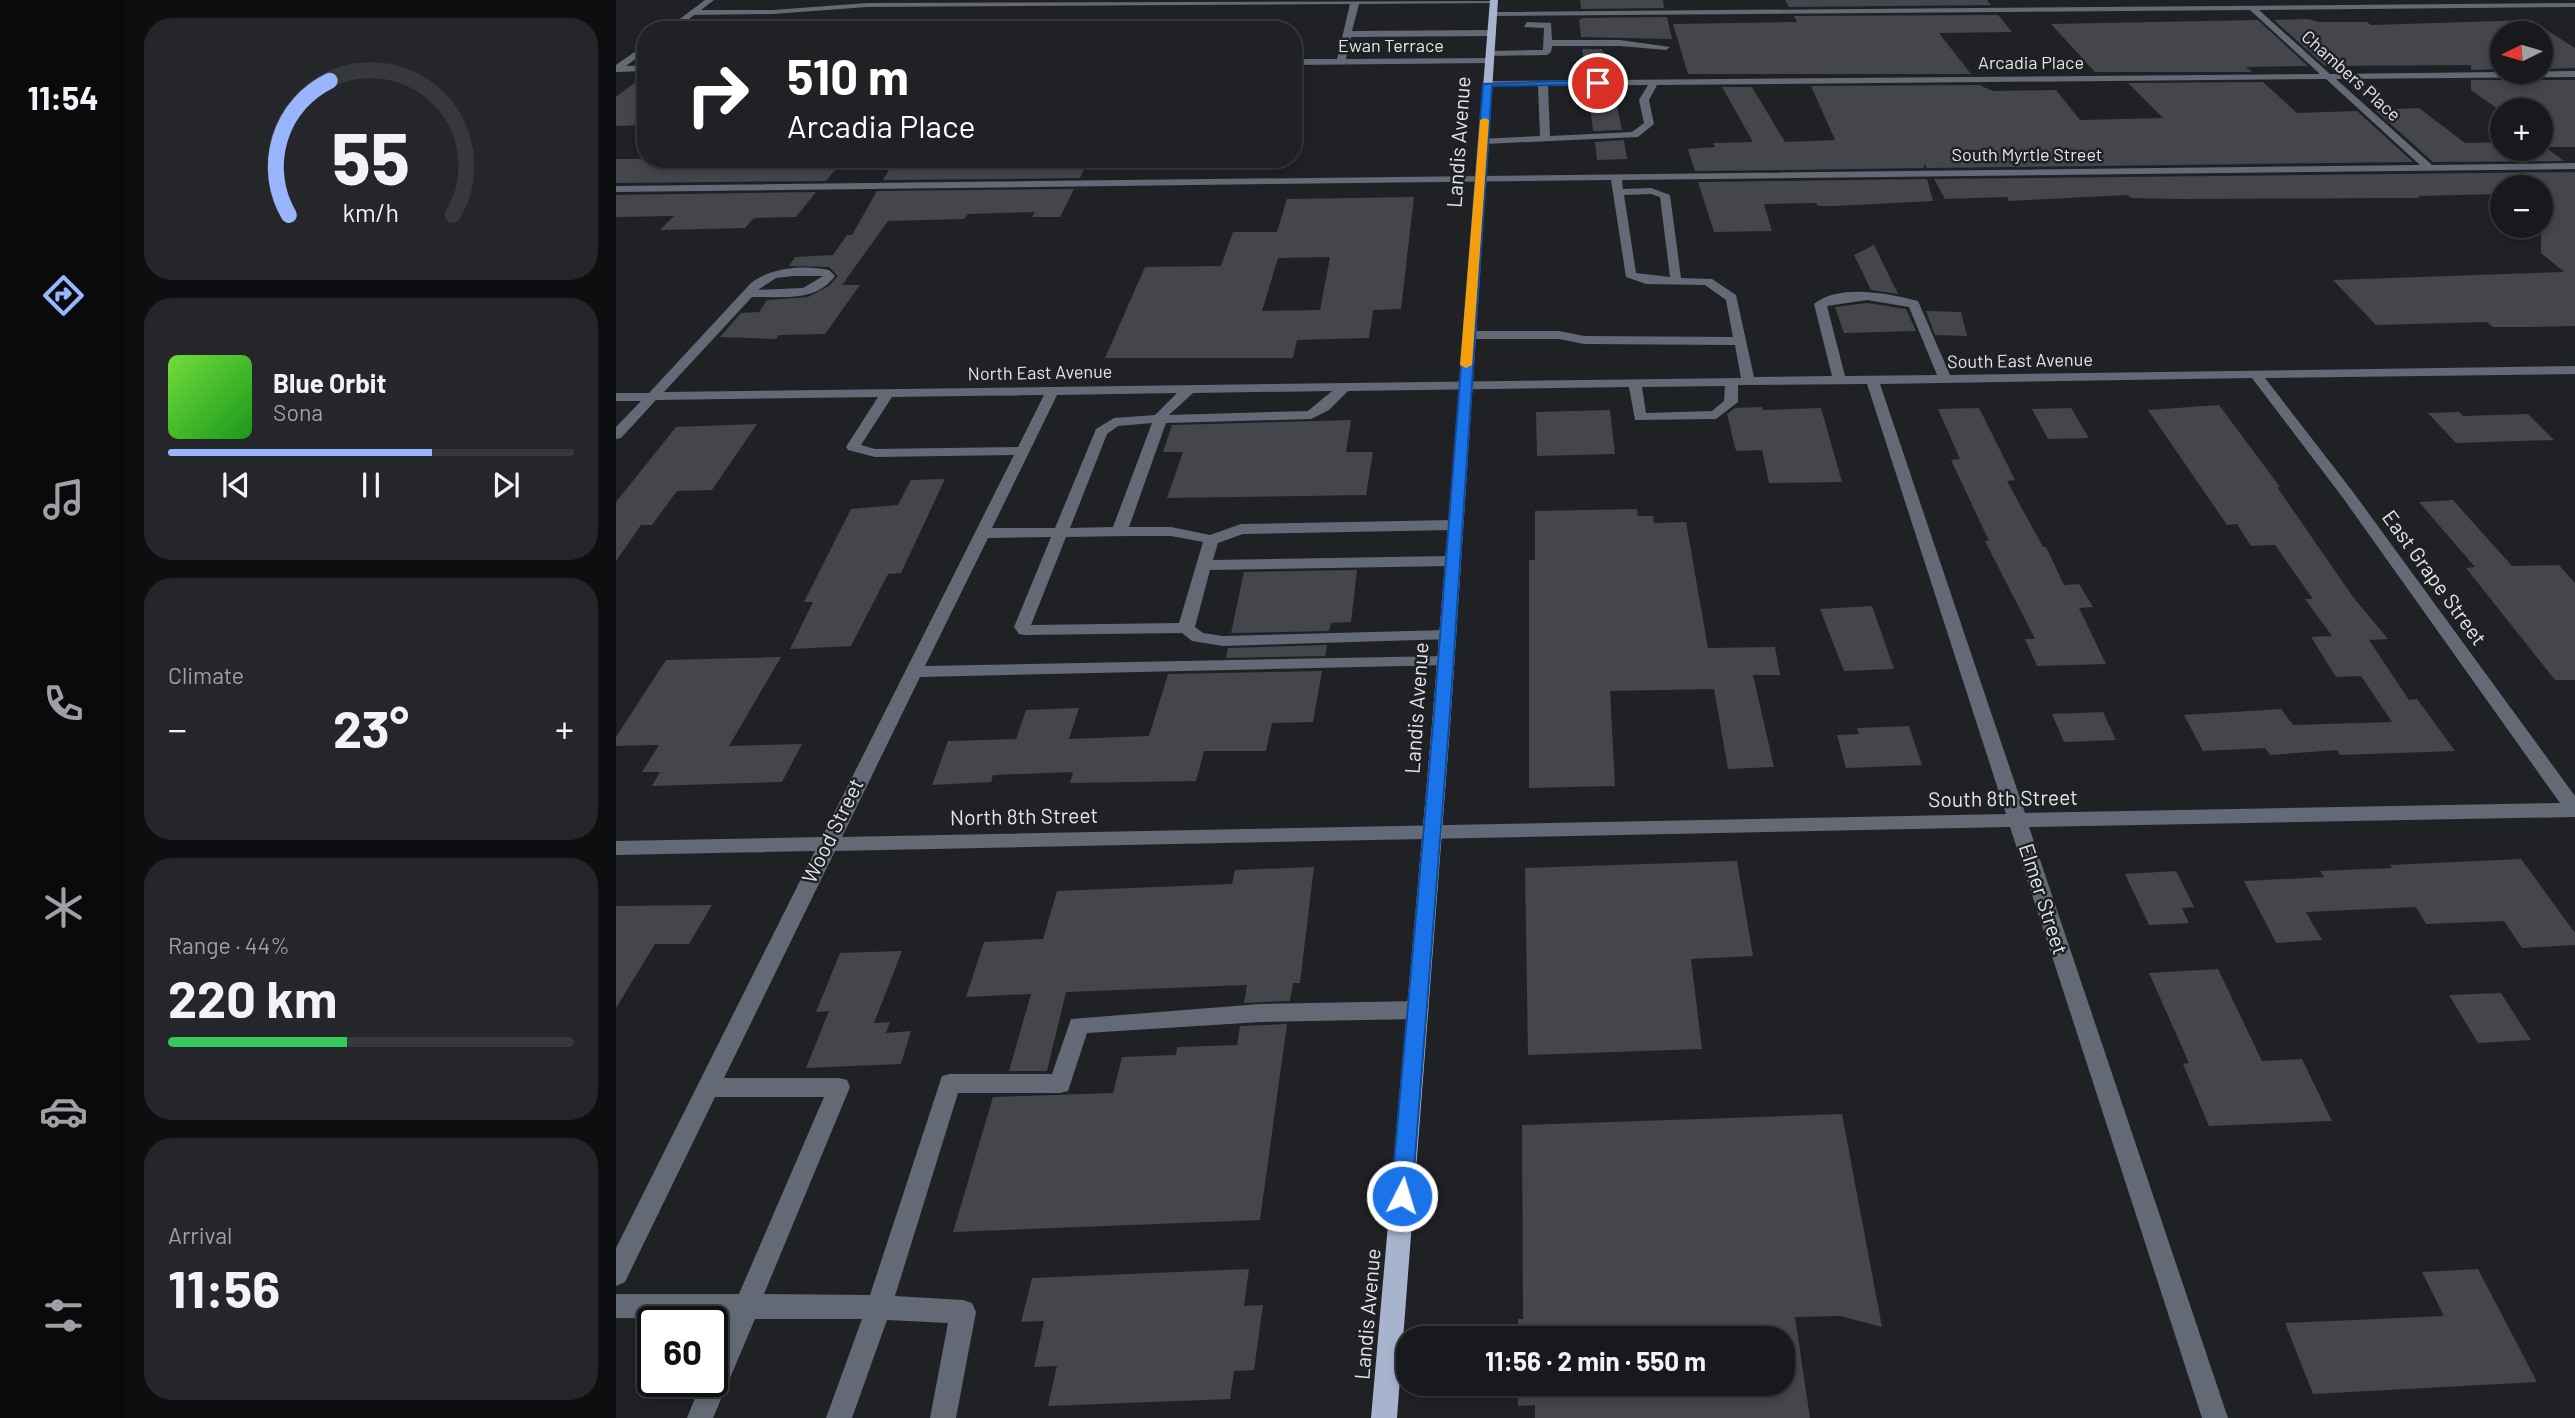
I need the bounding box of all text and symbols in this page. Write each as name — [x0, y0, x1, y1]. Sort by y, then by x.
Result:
north arrow — [2490, 21, 2553, 84]
map controls — [2490, 21, 2553, 238]
street label: Chambers Place — [2298, 25, 2406, 125]
street label: Ewan Terrace — [1338, 34, 1444, 56]
text: 510 m — [787, 46, 909, 105]
icon: right — [672, 49, 763, 140]
street label: Arcadia Place — [1978, 51, 2084, 73]
pin — [1568, 53, 1628, 113]
icon: arrive — [1579, 64, 1617, 102]
street label: Landis Avenue — [1440, 75, 1475, 208]
text: 11:54 — [27, 78, 99, 116]
button: + — [2490, 98, 2553, 161]
text: Arcadia Place — [787, 106, 976, 144]
text: 55 — [332, 112, 410, 200]
street label: South Myrtle Street — [1952, 143, 2102, 165]
button: − — [2490, 175, 2553, 238]
text: km/h — [343, 197, 399, 227]
icon: directions — [39, 271, 88, 320]
street label: South East Avenue — [1947, 348, 2093, 372]
street label: North East Avenue — [967, 360, 1113, 384]
text: Blue Orbit — [273, 367, 386, 398]
text: Sona — [273, 398, 323, 426]
icon: previous — [217, 466, 255, 504]
icon: pause — [352, 466, 390, 504]
icon: next — [487, 466, 525, 504]
icon: music — [39, 475, 88, 524]
street label: East Grape Street — [2378, 505, 2493, 649]
street label: Landis Avenue — [1398, 641, 1433, 774]
text: Climate — [168, 661, 244, 689]
icon: phone — [39, 679, 88, 728]
text: 23° — [333, 696, 409, 758]
text: − — [168, 705, 187, 751]
text: + — [555, 705, 574, 751]
street label: Wood Street — [796, 774, 868, 887]
street label: South 8th Street — [1928, 784, 2078, 811]
street label: North 8th Street — [950, 802, 1098, 829]
street label: Elmer Street — [2015, 840, 2074, 957]
icon: climate — [39, 883, 88, 932]
text: Range · 44% — [168, 931, 290, 959]
text: 220 km — [168, 966, 337, 1028]
icon: car — [39, 1087, 88, 1136]
position arrow — [1365, 1159, 1439, 1233]
text: Arrival — [168, 1221, 232, 1249]
street label: Landis Avenue — [1348, 1247, 1385, 1381]
text: 11:56 — [168, 1256, 280, 1318]
icon: filters — [39, 1291, 88, 1340]
speed limit sign: 60 — [637, 1306, 728, 1397]
text: 11:56 · 2 min · 550 m — [1485, 1345, 1706, 1376]

